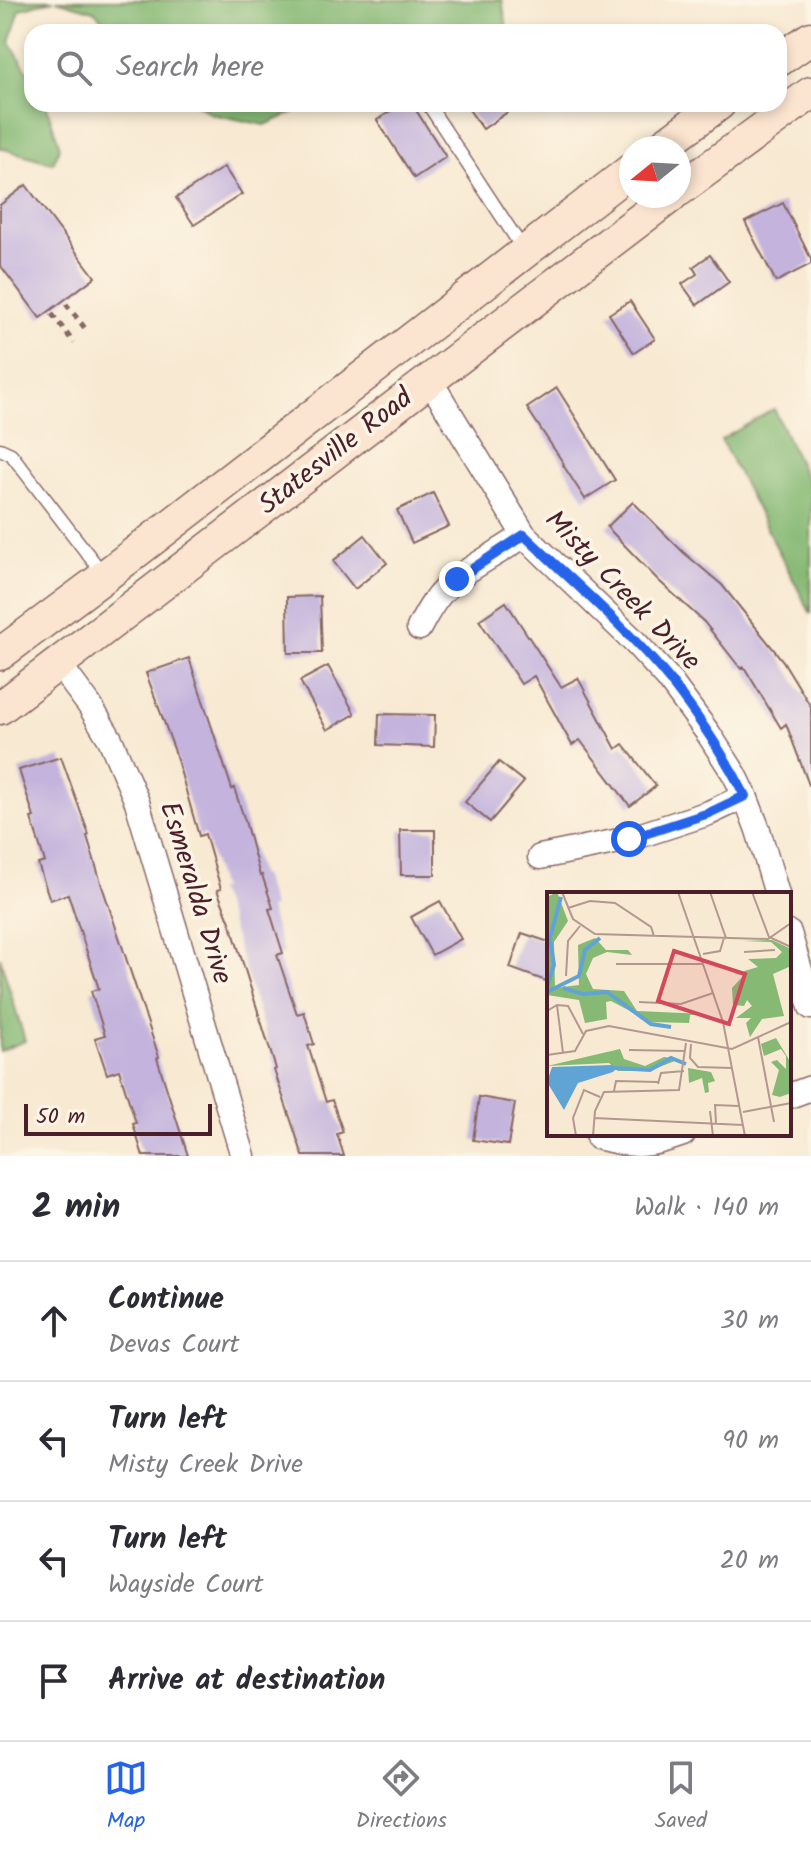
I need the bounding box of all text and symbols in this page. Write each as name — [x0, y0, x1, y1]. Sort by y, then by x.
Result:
search box — [24, 24, 787, 112]
text: Search here — [116, 44, 264, 92]
icon: search — [52, 46, 96, 90]
north arrow — [619, 136, 691, 208]
street label: Statesville Road — [249, 376, 424, 527]
street label: Misty Creek Drive — [533, 500, 711, 682]
route end — [439, 561, 475, 597]
street label: Esmeralda Drive — [146, 796, 244, 990]
route start — [611, 821, 647, 857]
inset map — [547, 892, 791, 1136]
scale bar — [24, 1100, 212, 1136]
text: 50 m — [36, 1100, 85, 1135]
text: 2 min — [32, 1181, 120, 1235]
text: Walk · 140 m — [634, 1187, 779, 1229]
text: Continue — [108, 1276, 224, 1324]
icon: ahead — [32, 1299, 76, 1343]
text: 30 m — [720, 1300, 779, 1342]
text: Devas Court — [108, 1324, 240, 1366]
text: Turn left — [108, 1396, 227, 1444]
icon: left — [32, 1419, 76, 1463]
text: 90 m — [722, 1420, 779, 1462]
text: Misty Creek Drive — [108, 1444, 303, 1486]
text: Turn left — [108, 1516, 227, 1564]
icon: left — [32, 1539, 76, 1583]
text: 20 m — [720, 1540, 779, 1582]
text: Wayside Court — [108, 1564, 264, 1606]
text: Arrive at destination — [108, 1657, 385, 1705]
icon: arrive — [32, 1659, 76, 1703]
tab: Map — [104, 1756, 148, 1839]
tab: Directions — [356, 1756, 447, 1839]
tab: Saved — [655, 1756, 707, 1839]

